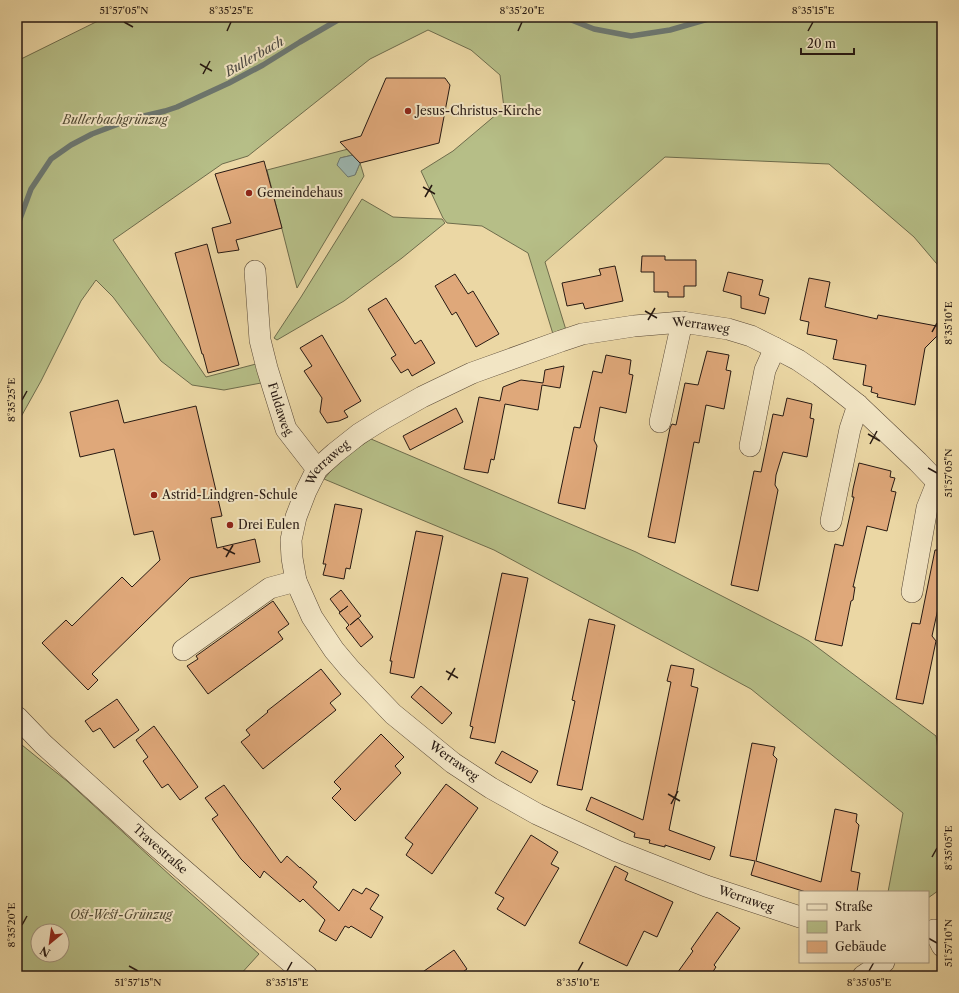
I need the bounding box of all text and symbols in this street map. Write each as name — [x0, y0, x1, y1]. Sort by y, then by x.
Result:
text: 51°57'05"N — [99, 4, 149, 17]
text: 8°35'25"E — [209, 4, 253, 17]
text: 8°35'20"E — [499, 4, 545, 17]
text: 8°35'15"E — [792, 4, 834, 17]
scale bar — [801, 30, 854, 56]
water label: Bullerbach — [221, 33, 286, 80]
text: 20 m — [807, 36, 836, 51]
place label: Jesus-Christus-Kirche — [414, 103, 542, 118]
marker: Jesus-Christus-Kirche — [403, 106, 413, 116]
park label: Bullerbachgrünzug — [61, 112, 170, 127]
place label: Gemeindehaus — [257, 185, 343, 200]
marker: Gemeindehaus — [244, 188, 254, 198]
text: 8°35'10"E — [942, 301, 955, 345]
street label: Werraweg — [671, 314, 731, 336]
text: 8°35'25"E — [5, 378, 18, 422]
street label: Fuldaweg — [265, 380, 297, 439]
street label: Werraweg — [302, 436, 353, 488]
text: 51°57'05"N — [942, 448, 955, 498]
place label: Astrid-Lindgren-Schule — [161, 487, 298, 502]
marker: Astrid-Lindgren-Schule — [149, 490, 159, 500]
place label: Drei Eulen — [238, 517, 300, 532]
marker: Drei Eulen — [225, 520, 235, 530]
street label: Werraweg — [426, 737, 483, 784]
street label: Travestraße — [130, 821, 191, 877]
text: 8°35'05"E — [942, 826, 955, 870]
street label: Werraweg — [716, 882, 776, 915]
legend — [799, 891, 929, 963]
text: Straße — [835, 899, 873, 914]
text: 8°35'20"E — [5, 902, 18, 948]
park label: Ost-West-Grünzug — [70, 907, 174, 922]
text: Park — [835, 919, 862, 934]
text: 51°57'10"N — [942, 919, 955, 967]
north arrow — [30, 923, 70, 963]
text: Gebäude — [835, 939, 887, 954]
text: N — [37, 943, 53, 960]
text: 51°57'15"N — [115, 976, 161, 989]
text: 8°35'15"E — [266, 976, 308, 989]
text: 8°35'10"E — [556, 976, 600, 989]
text: 8°35'05"E — [847, 976, 891, 989]

